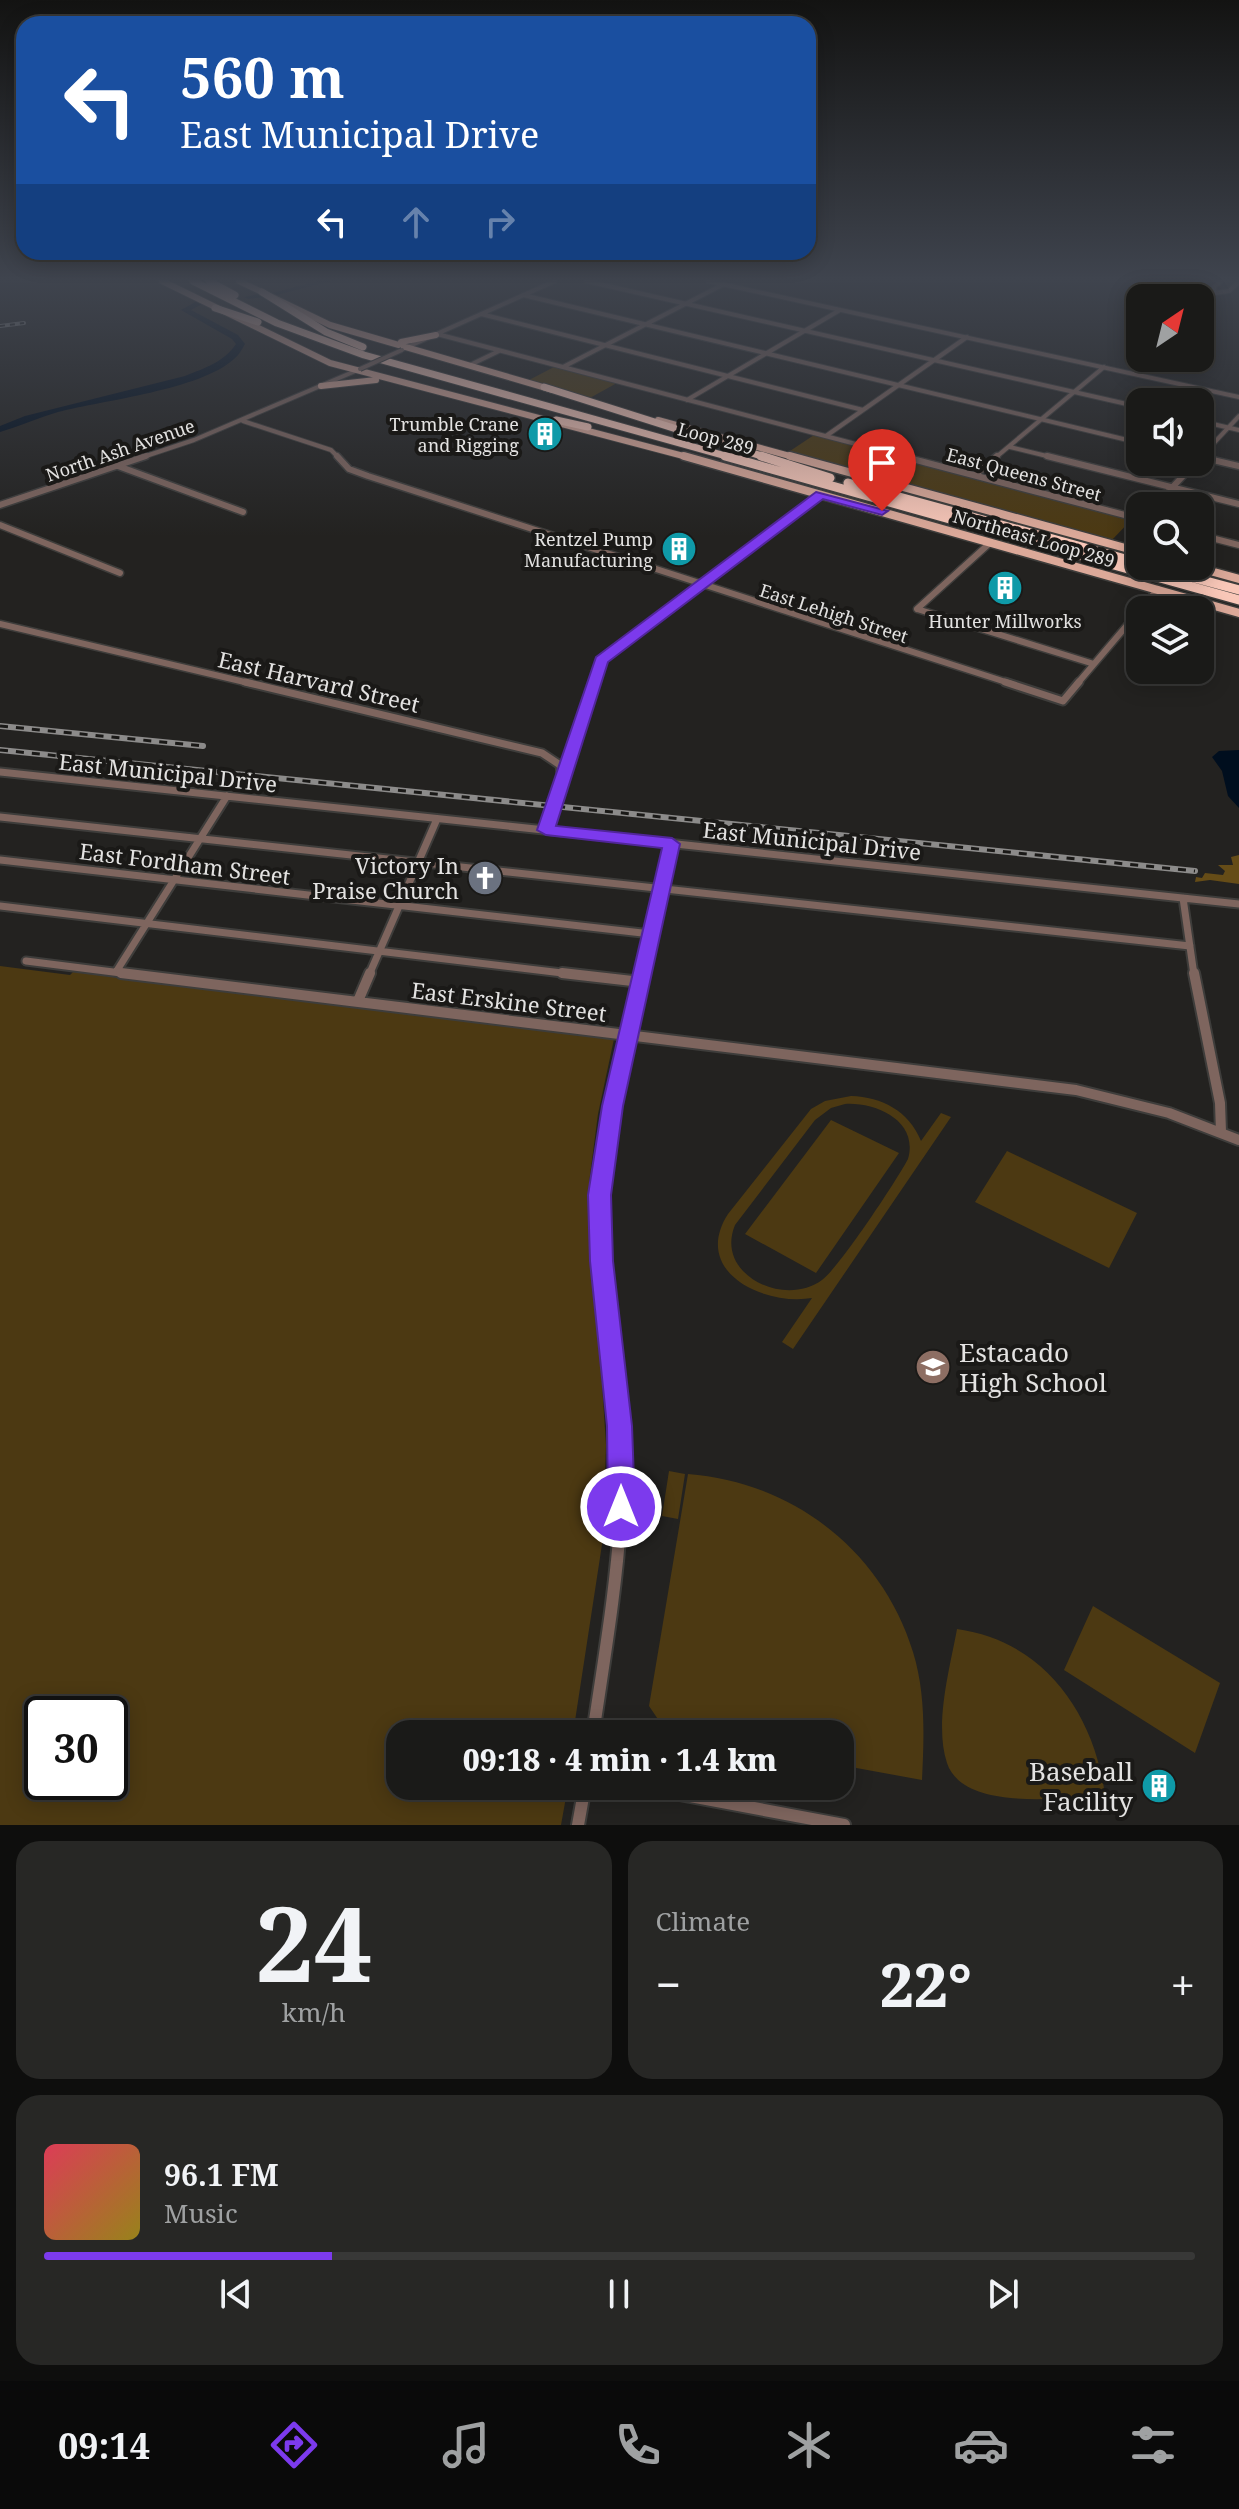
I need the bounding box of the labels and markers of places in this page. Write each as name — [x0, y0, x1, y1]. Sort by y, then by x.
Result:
place label: Trumble Crane and Rigging — [390, 412, 519, 457]
building icon: Trumble Crane and Rigging — [526, 415, 564, 453]
pin — [848, 429, 916, 511]
place label: Rentzel Pump Manufacturing — [524, 527, 653, 572]
building icon: Rentzel Pump Manufacturing — [660, 530, 698, 568]
building icon: Hunter Millworks — [986, 569, 1024, 607]
place label: Hunter Millworks — [928, 609, 1082, 633]
place label: Victory In Praise Church — [312, 850, 459, 905]
church icon: Victory In Praise Church — [466, 859, 504, 897]
place label: Estacado High School — [959, 1334, 1107, 1400]
school or university icon: Estacado High School — [914, 1348, 952, 1386]
place label: Baseball Facility — [1029, 1753, 1133, 1819]
building icon: Baseball Facility — [1140, 1767, 1178, 1805]

